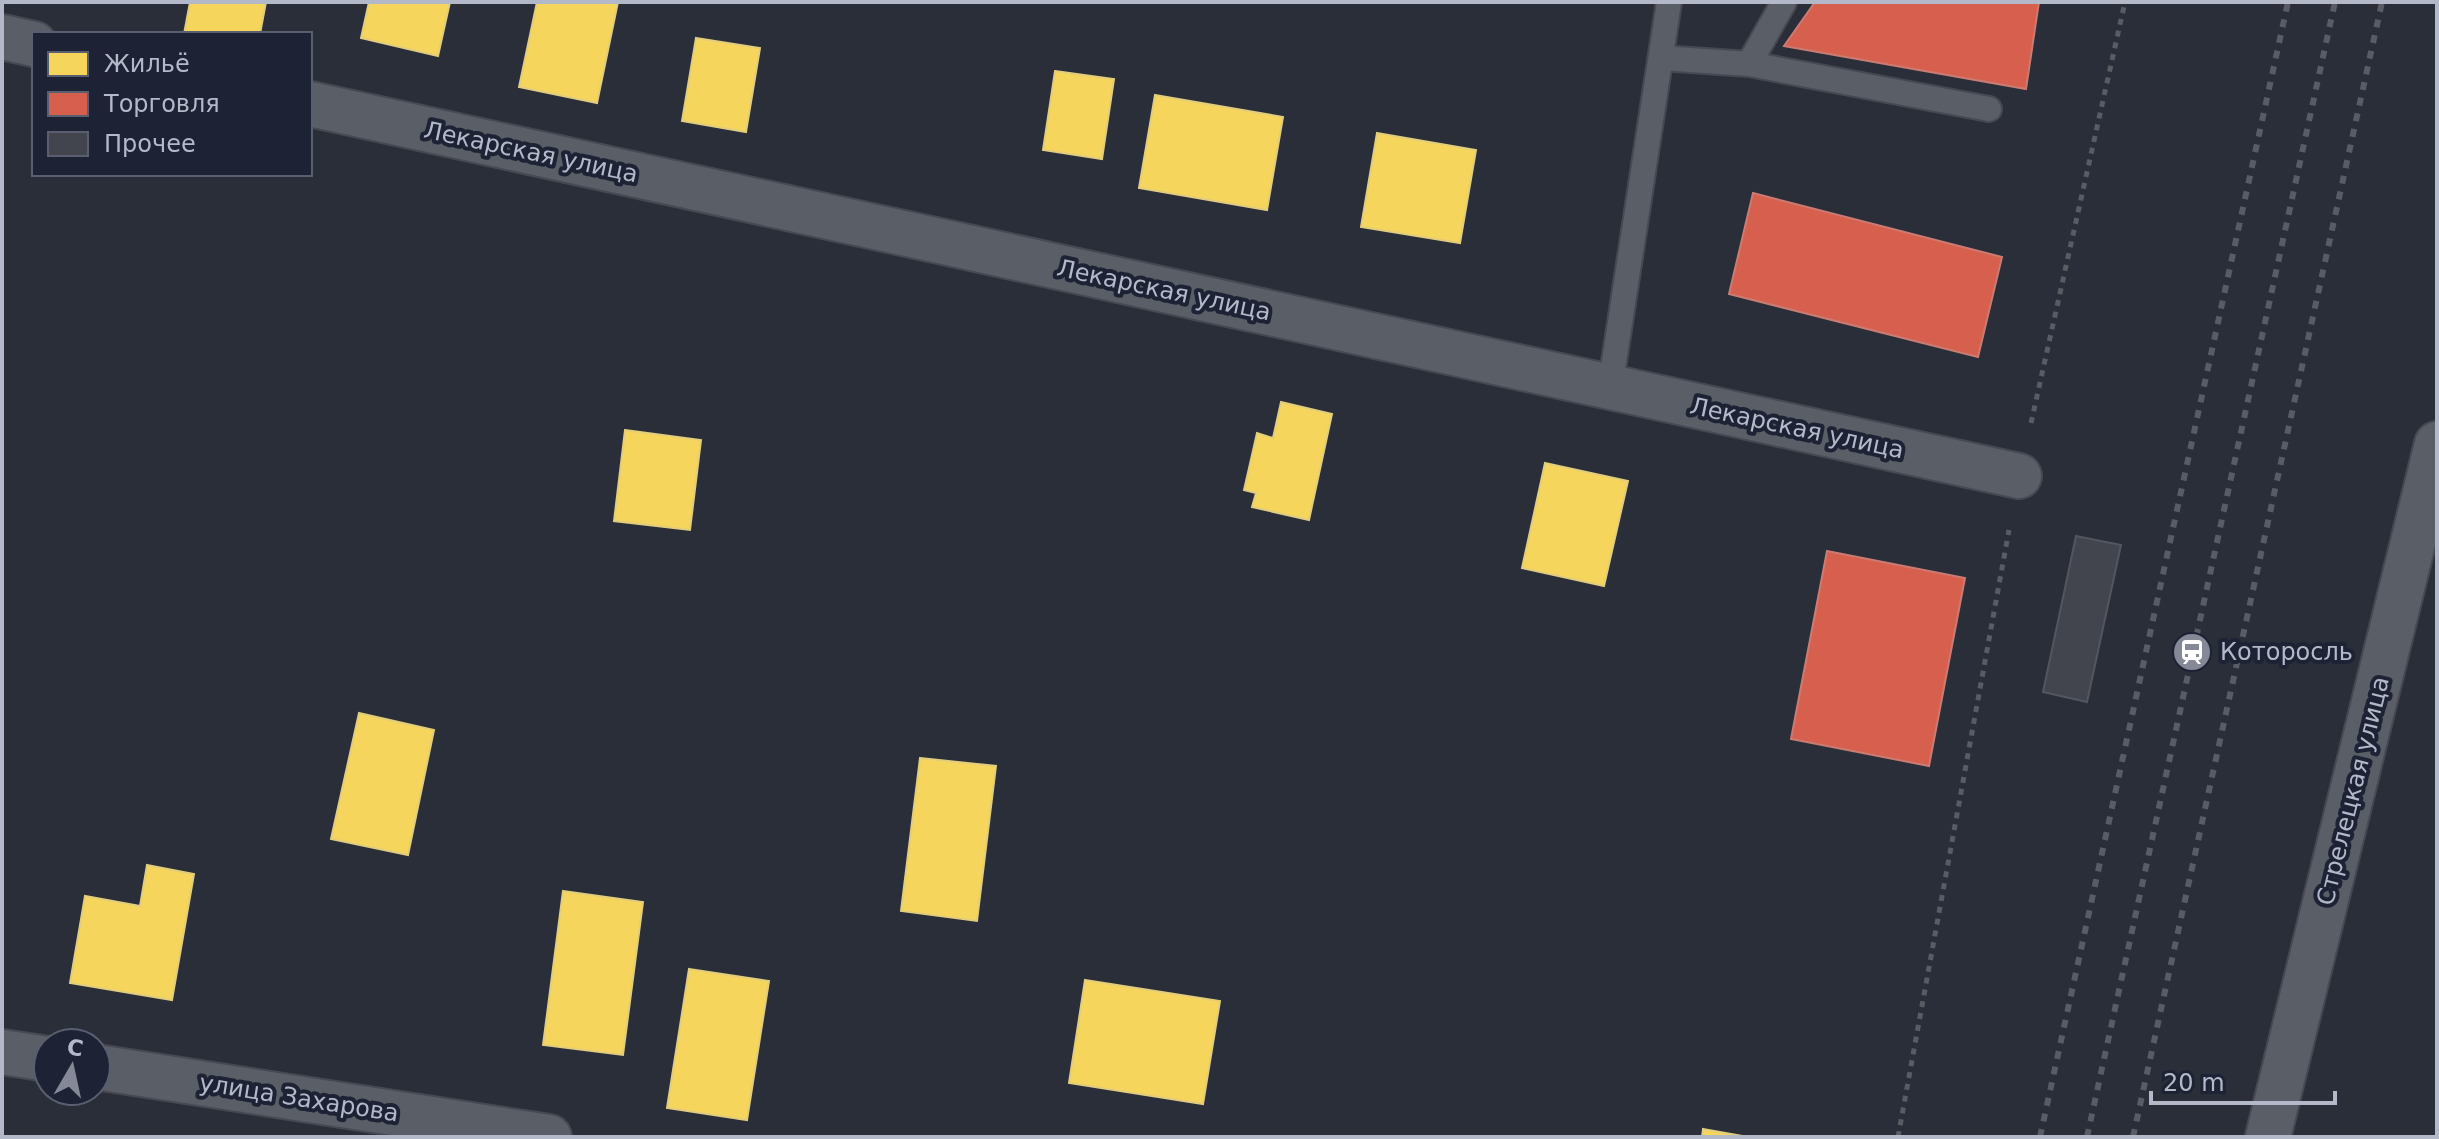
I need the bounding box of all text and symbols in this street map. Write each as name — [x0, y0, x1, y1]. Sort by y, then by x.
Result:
legend — [32, 32, 312, 176]
text: Жильё — [104, 50, 190, 78]
text: Торговля — [103, 90, 220, 118]
street label: Лекарская улица — [422, 116, 640, 188]
text: Прочее — [104, 130, 196, 158]
street label: Лекарская улица — [1055, 254, 1273, 326]
street label: Лекарская улица — [1688, 392, 1906, 464]
station icon: Которосль — [2171, 631, 2213, 673]
place label: Которосль — [2220, 638, 2353, 666]
street label: Стрелецкая улица — [2311, 674, 2395, 908]
north arrow — [32, 1027, 112, 1107]
text: С — [65, 1034, 85, 1061]
scale bar — [2151, 1055, 2335, 1105]
street label: улица Захарова — [197, 1068, 401, 1128]
text: 20 m — [2163, 1069, 2225, 1097]

